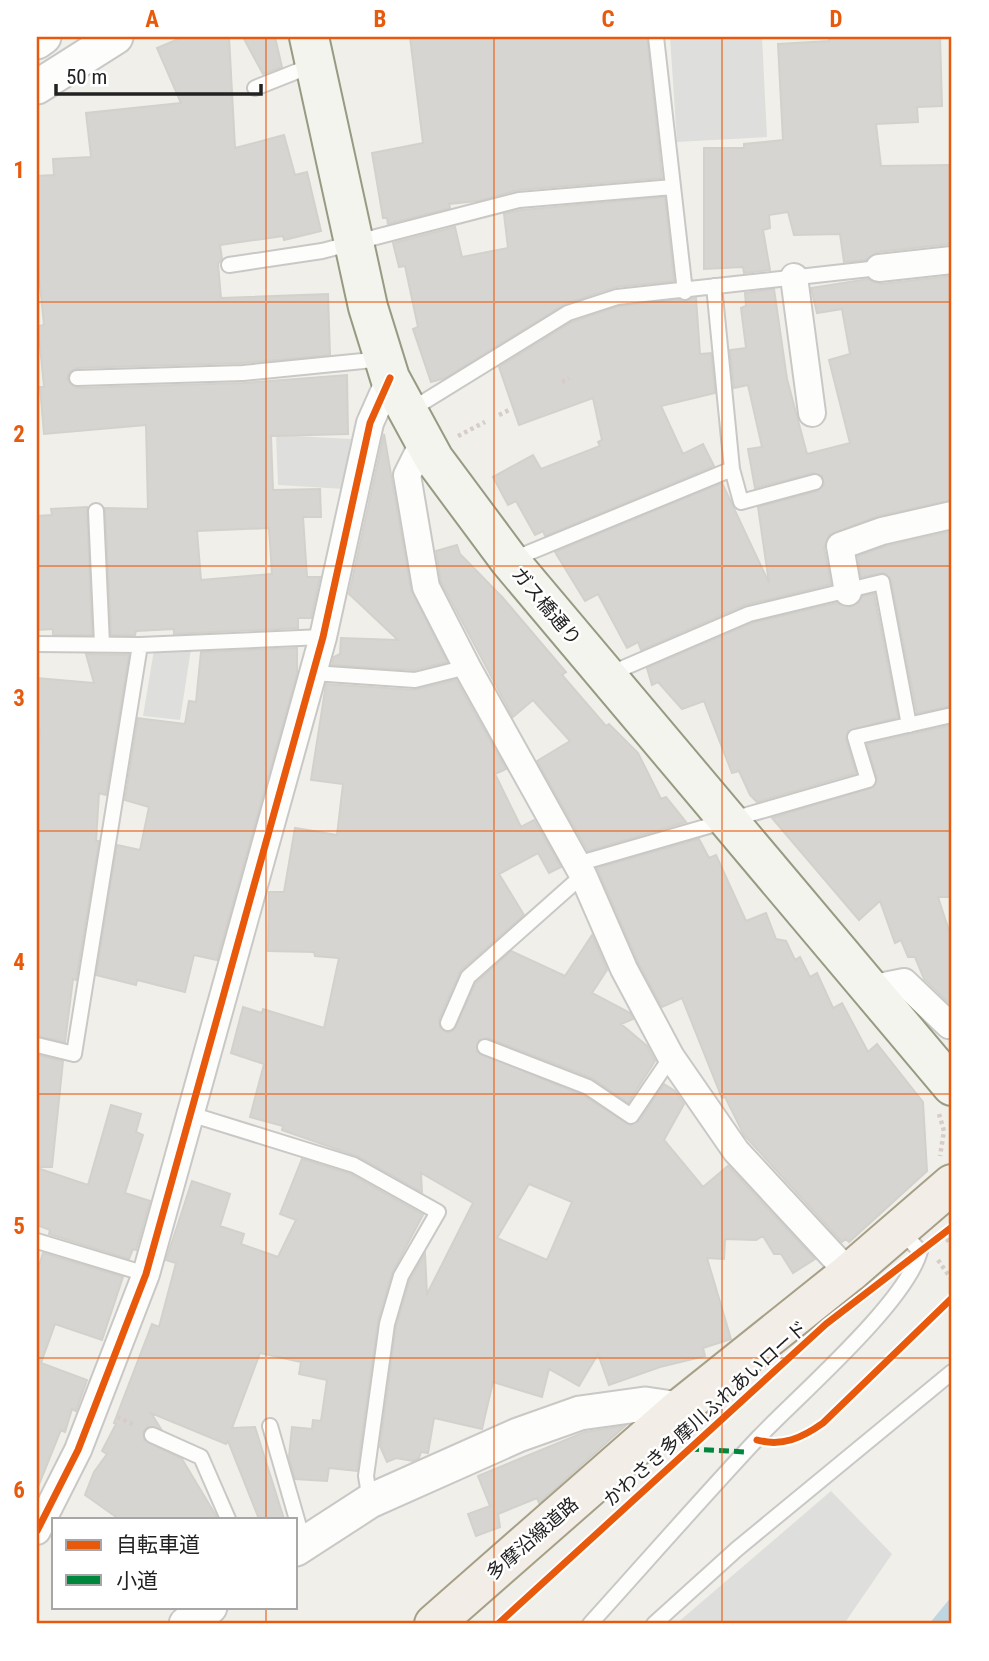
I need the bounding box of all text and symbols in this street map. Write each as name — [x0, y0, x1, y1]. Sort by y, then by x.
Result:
text: A — [145, 6, 159, 33]
text: B — [374, 6, 386, 33]
text: C — [601, 6, 615, 33]
text: D — [830, 6, 843, 33]
scale bar — [56, 52, 261, 96]
text: 50 m — [66, 65, 107, 89]
text: 1 — [13, 157, 25, 184]
text: 2 — [13, 421, 25, 448]
street label: ガス橋通り — [507, 563, 586, 650]
text: 3 — [13, 685, 25, 712]
text: 4 — [13, 949, 25, 976]
text: 5 — [13, 1213, 25, 1240]
street label: かわさき多摩川ふれあいロード — [599, 1316, 812, 1511]
text: 6 — [13, 1477, 25, 1504]
street label: 多摩沿線道路 — [482, 1492, 583, 1584]
legend — [52, 1518, 298, 1608]
text: 自転車道 — [116, 1533, 200, 1557]
text: 小道 — [116, 1569, 158, 1593]

